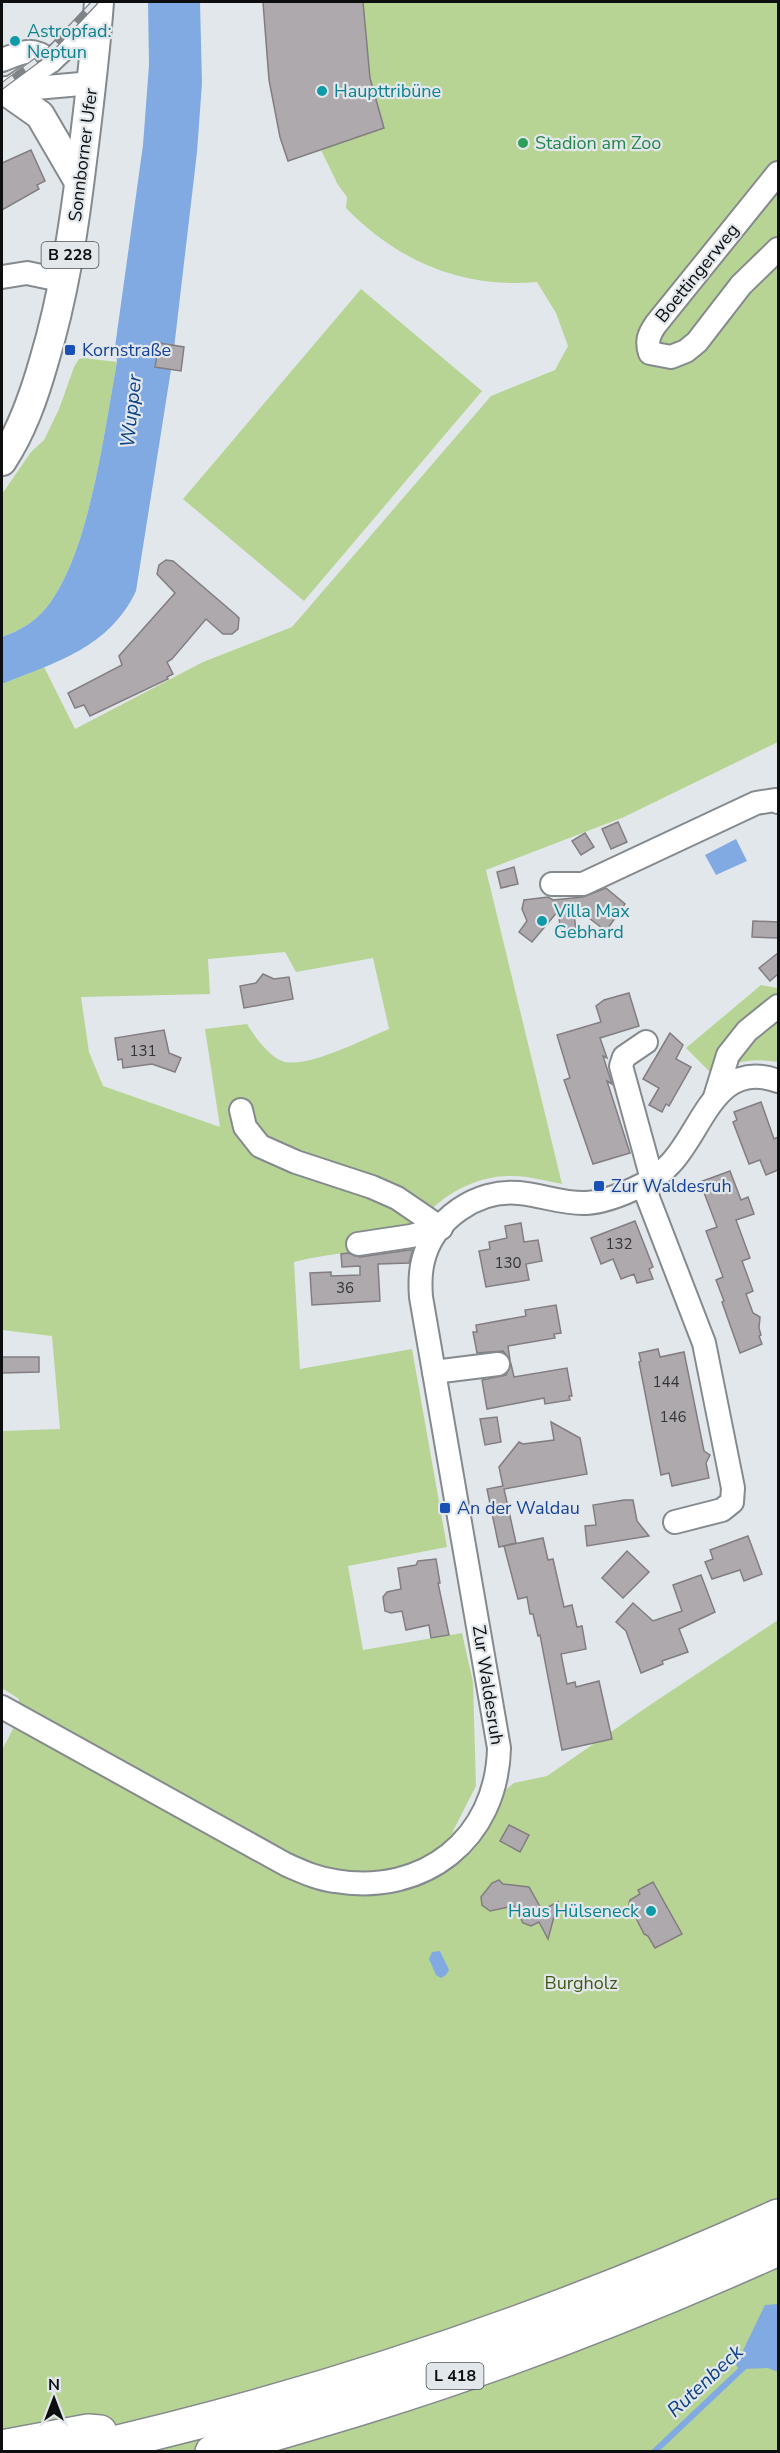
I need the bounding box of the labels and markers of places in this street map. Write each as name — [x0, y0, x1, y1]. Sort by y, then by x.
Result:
place label: Astropfad: Neptun — [27, 19, 112, 64]
marker: Astropfad: Neptun — [8, 34, 22, 48]
place label: Haupttribüne — [334, 79, 441, 103]
marker: Haupttribüne — [315, 84, 329, 98]
place label: Stadion am Zoo — [535, 131, 661, 155]
marker: Stadion am Zoo — [516, 136, 530, 150]
place label: Kornstraße — [82, 338, 171, 362]
marker: Kornstraße — [63, 343, 77, 357]
place label: Villa Max Gebhard — [553, 899, 630, 944]
marker: Villa Max Gebhard — [535, 914, 549, 928]
place label: Zur Waldesruh — [611, 1174, 732, 1198]
marker: Zur Waldesruh — [592, 1179, 606, 1193]
place label: An der Waldau — [457, 1496, 580, 1520]
marker: An der Waldau — [438, 1501, 452, 1515]
place label: Haus Hülseneck — [508, 1899, 640, 1923]
marker: Haus Hülseneck — [644, 1904, 658, 1918]

